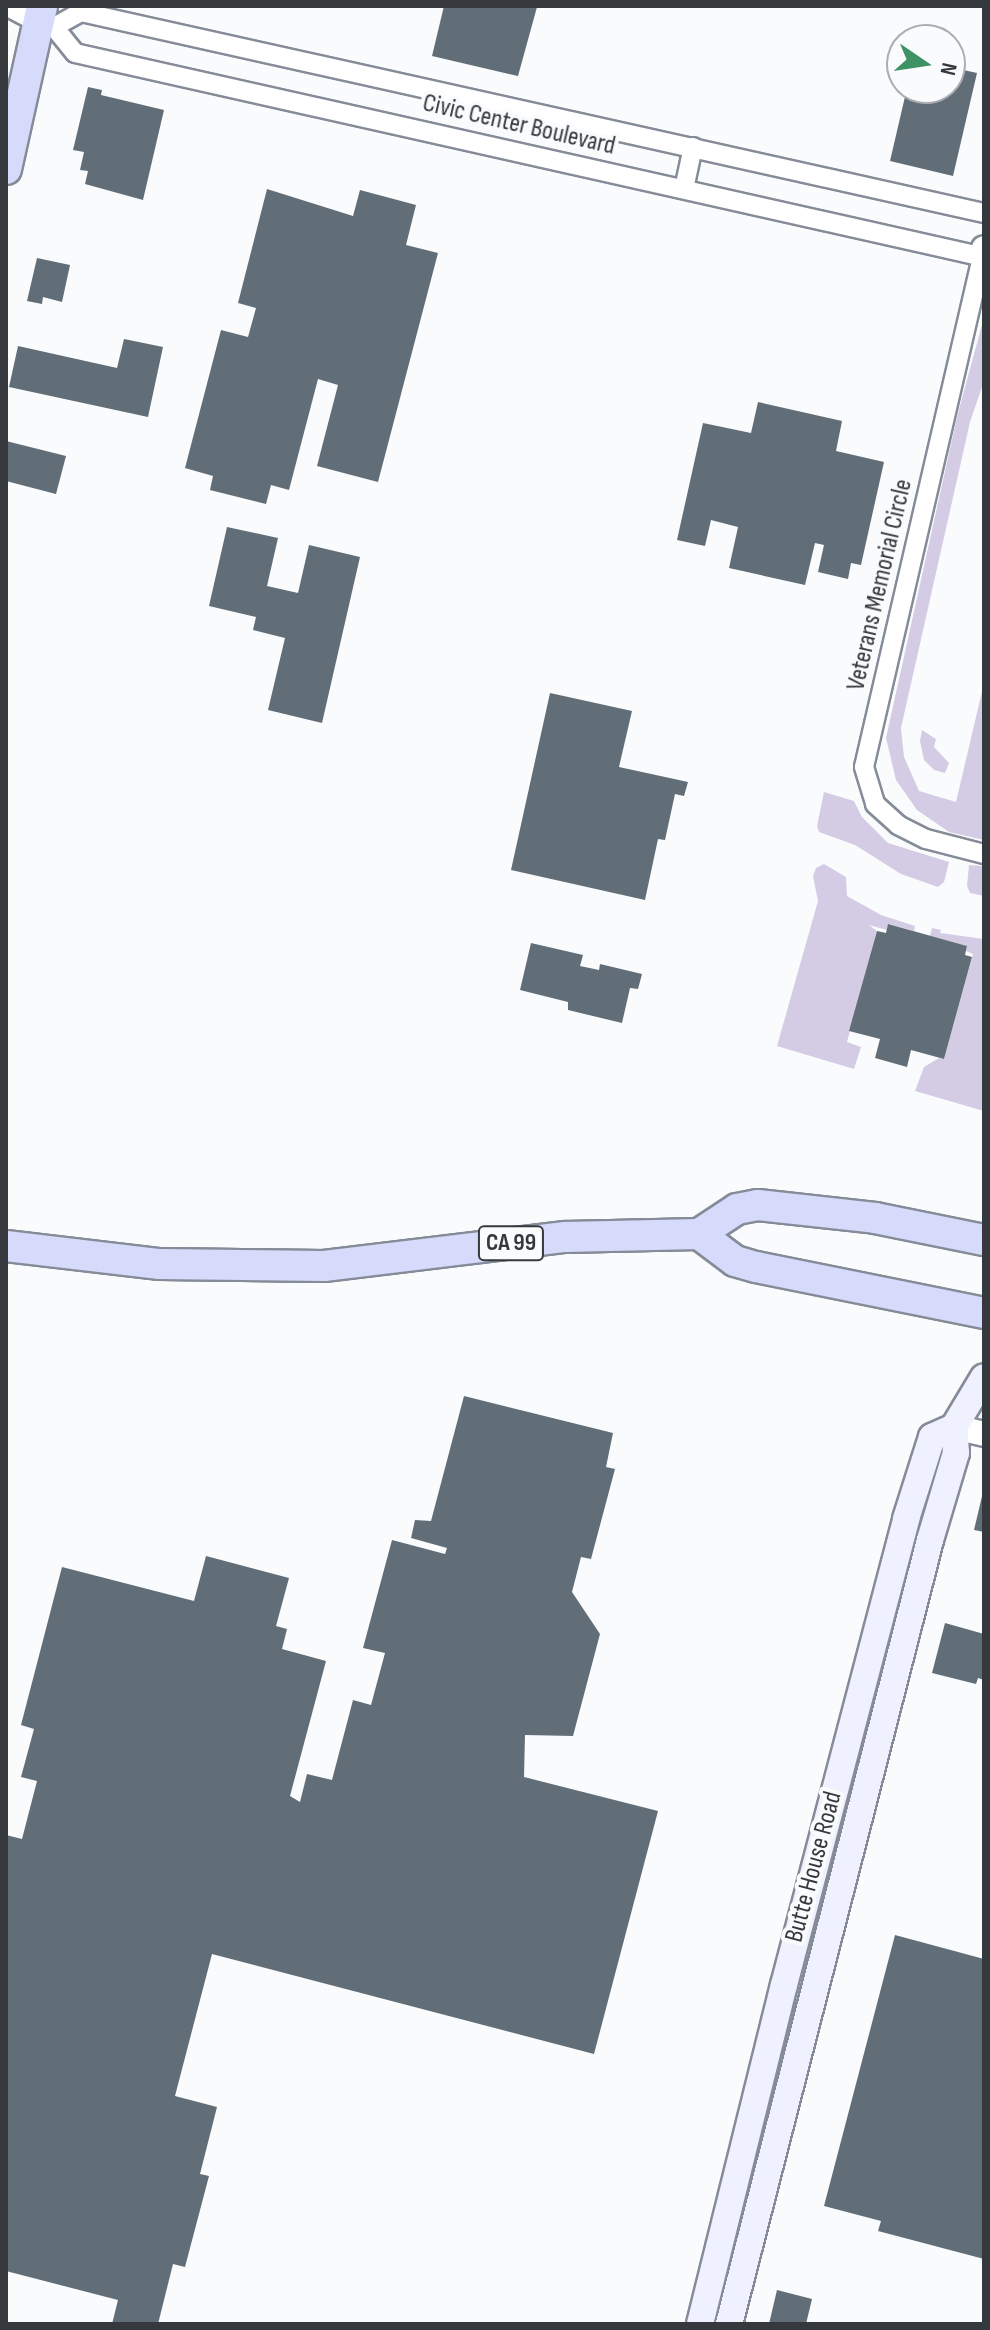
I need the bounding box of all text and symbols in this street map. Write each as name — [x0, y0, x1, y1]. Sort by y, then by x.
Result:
north arrow — [886, 24, 966, 104]
text: N — [933, 60, 962, 78]
street label: Civic Center Boulevard — [420, 88, 618, 162]
street label: Veterans Memorial Circle — [841, 476, 919, 694]
road number: CA 99 — [477, 1223, 545, 1263]
street label: Butte House Road — [779, 1788, 849, 1946]

